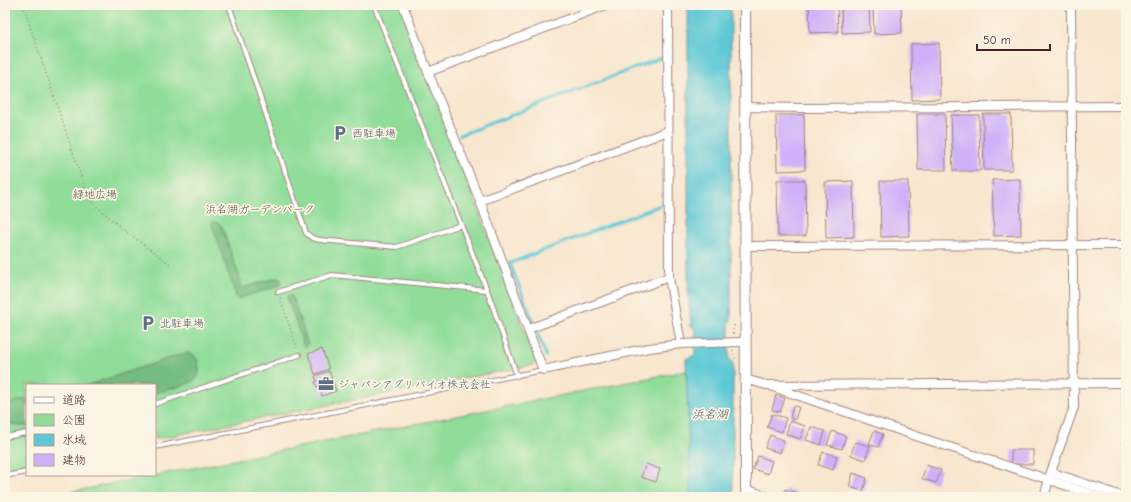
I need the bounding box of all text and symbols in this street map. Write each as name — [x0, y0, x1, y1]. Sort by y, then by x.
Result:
scale bar — [977, 26, 1050, 52]
text: 50 m — [983, 33, 1011, 47]
parking icon: 西駐車場 — [331, 124, 349, 142]
place label: 西駐車場 — [352, 127, 396, 140]
park label: 緑地広場 — [73, 188, 117, 201]
park label: 浜名湖ガーデンパーク — [205, 203, 315, 216]
parking icon: 北駐車場 — [139, 314, 157, 332]
place label: 北駐車場 — [160, 317, 204, 330]
office icon: ジャパンアグリバイオ株式会社 — [317, 375, 335, 393]
place label: ジャパンアグリバイオ株式会社 — [338, 378, 491, 391]
legend — [26, 384, 156, 476]
text: 道路 — [62, 393, 86, 407]
water label: 浜名湖 — [692, 407, 729, 421]
text: 公園 — [62, 413, 86, 427]
text: 水域 — [62, 433, 86, 447]
text: 建物 — [62, 453, 86, 467]

